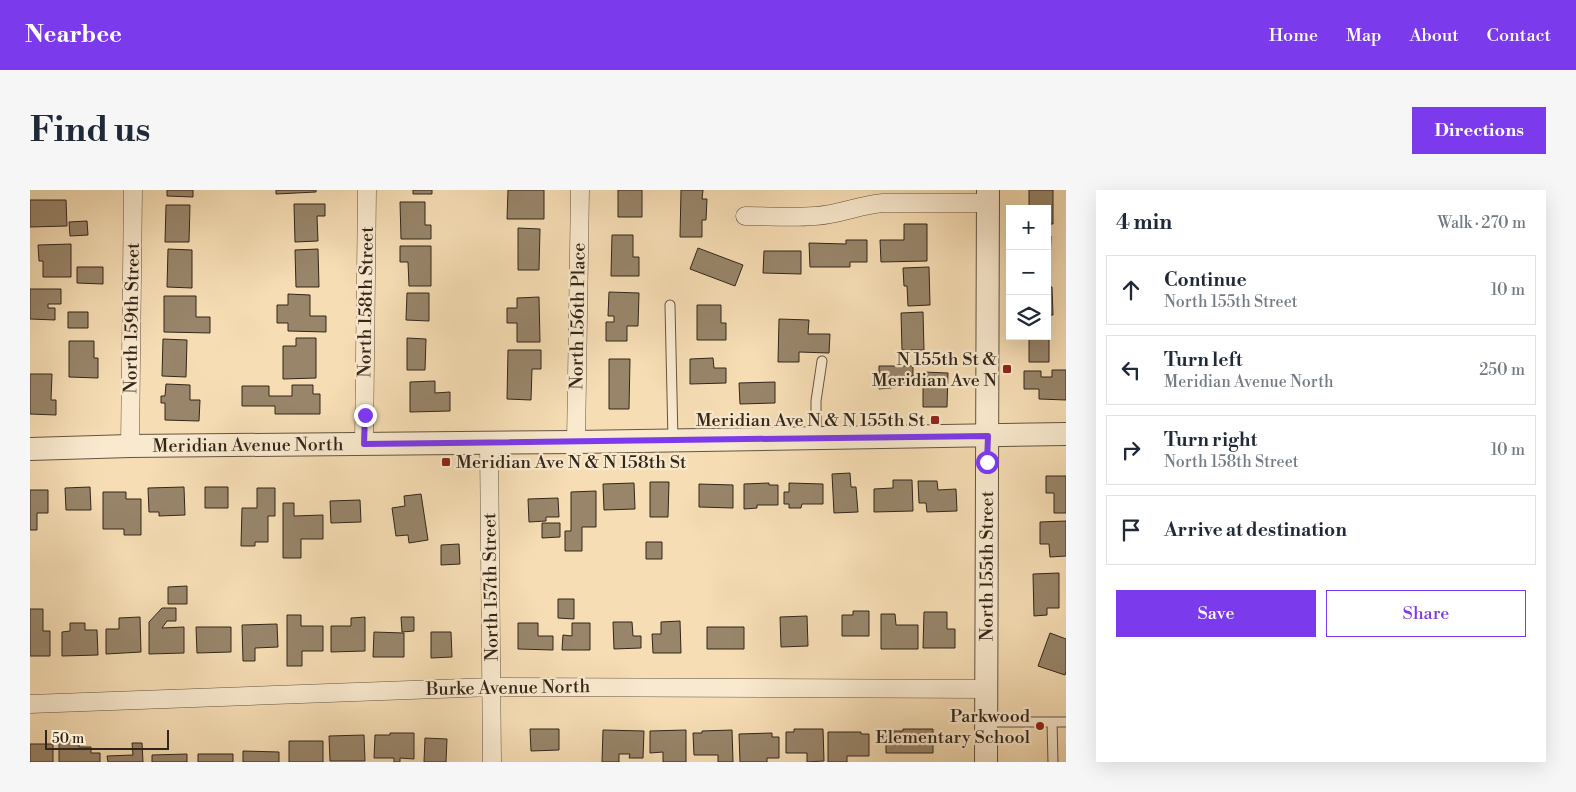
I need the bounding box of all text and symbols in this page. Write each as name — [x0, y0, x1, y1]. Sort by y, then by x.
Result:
text: Nearbee — [25, 20, 122, 50]
text: Home — [1269, 24, 1318, 47]
text: Map — [1346, 24, 1382, 47]
text: About — [1410, 24, 1459, 47]
text: Contact — [1487, 24, 1551, 47]
button: Directions — [1412, 107, 1546, 154]
text: Find us — [30, 109, 150, 152]
map controls — [1006, 205, 1051, 340]
button: + — [1006, 205, 1051, 250]
text: 4 min — [1116, 210, 1172, 236]
text: Walk · 270 m — [1437, 213, 1526, 233]
street label: North 158th Street — [353, 226, 379, 378]
street label: North 159th Street — [119, 242, 145, 394]
street label: North 156th Place — [565, 242, 591, 390]
button: − — [1006, 250, 1051, 295]
text: Continue — [1164, 268, 1247, 292]
icon: ahead — [1117, 276, 1145, 304]
text: 10 m — [1491, 280, 1525, 300]
text: North 155th Street — [1164, 292, 1297, 312]
button: layers — [1006, 295, 1051, 340]
place label: N 155th St & Meridian Ave N — [872, 348, 998, 392]
text: Turn left — [1164, 348, 1243, 372]
icon: left — [1117, 356, 1145, 384]
text: 250 m — [1479, 360, 1525, 380]
marker: N 155th St & Meridian Ave N — [1001, 363, 1013, 375]
text: Meridian Avenue North — [1164, 372, 1334, 392]
route end — [354, 404, 377, 427]
place label: Meridian Ave N & N 155th St — [696, 409, 926, 432]
marker: Meridian Ave N & N 155th St — [929, 414, 941, 426]
text: Turn right — [1164, 428, 1257, 452]
street label: Meridian Avenue North — [152, 433, 344, 457]
icon: right — [1117, 436, 1145, 464]
text: 10 m — [1491, 440, 1525, 460]
place label: Meridian Ave N & N 158th St — [456, 451, 687, 474]
route start — [976, 451, 999, 474]
text: North 158th Street — [1164, 452, 1298, 472]
marker: Meridian Ave N & N 158th St — [440, 456, 452, 468]
street label: North 155th Street — [975, 490, 998, 641]
street label: North 157th Street — [478, 512, 504, 661]
icon: arrive — [1117, 516, 1145, 544]
text: Arrive at destination — [1164, 518, 1347, 542]
button: Save — [1116, 590, 1316, 637]
button: Share — [1326, 590, 1526, 637]
street label: Burke Avenue North — [425, 675, 591, 701]
place label: Parkwood Elementary School — [875, 705, 1031, 749]
marker: Parkwood Elementary School — [1034, 720, 1046, 732]
scale bar — [45, 727, 169, 750]
text: 50 m — [52, 730, 84, 748]

